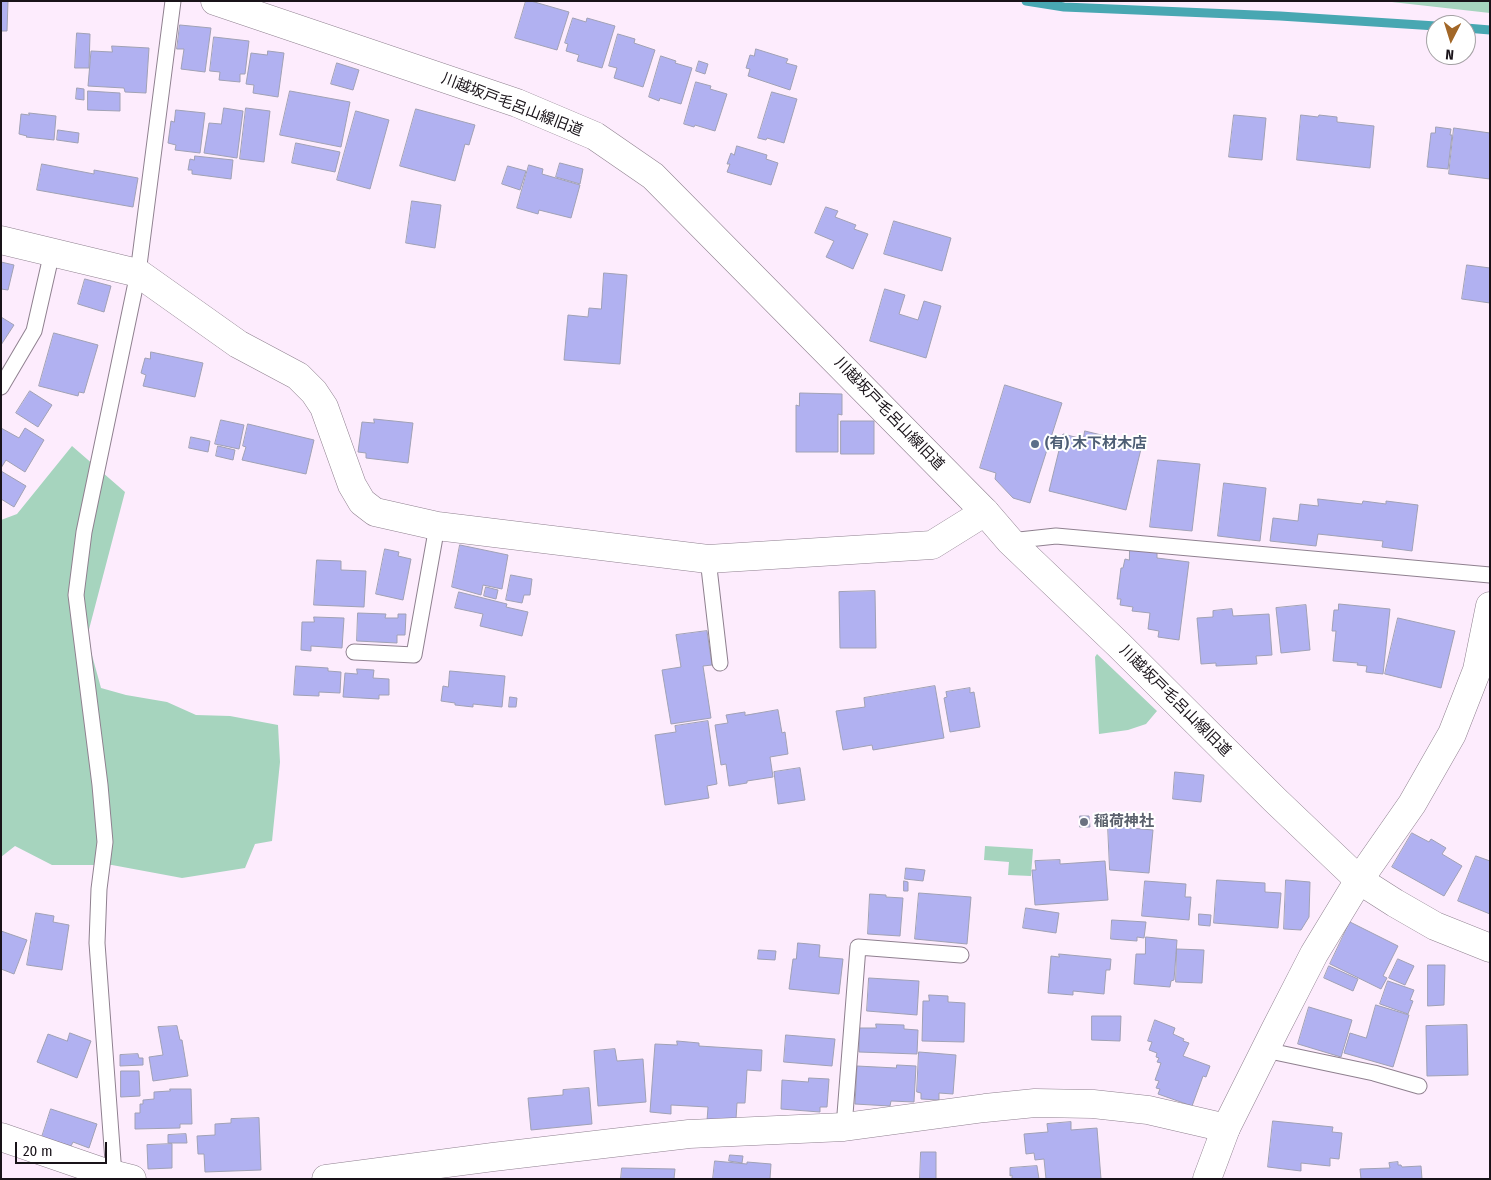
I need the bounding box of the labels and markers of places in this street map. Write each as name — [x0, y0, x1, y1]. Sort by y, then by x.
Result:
place label: (有) 木下材木店 — [1045, 435, 1147, 453]
marker: (有) 木下材木店 — [1029, 438, 1041, 450]
place label: 稲荷神社 — [1094, 813, 1154, 831]
marker: 稲荷神社 — [1078, 816, 1090, 828]

